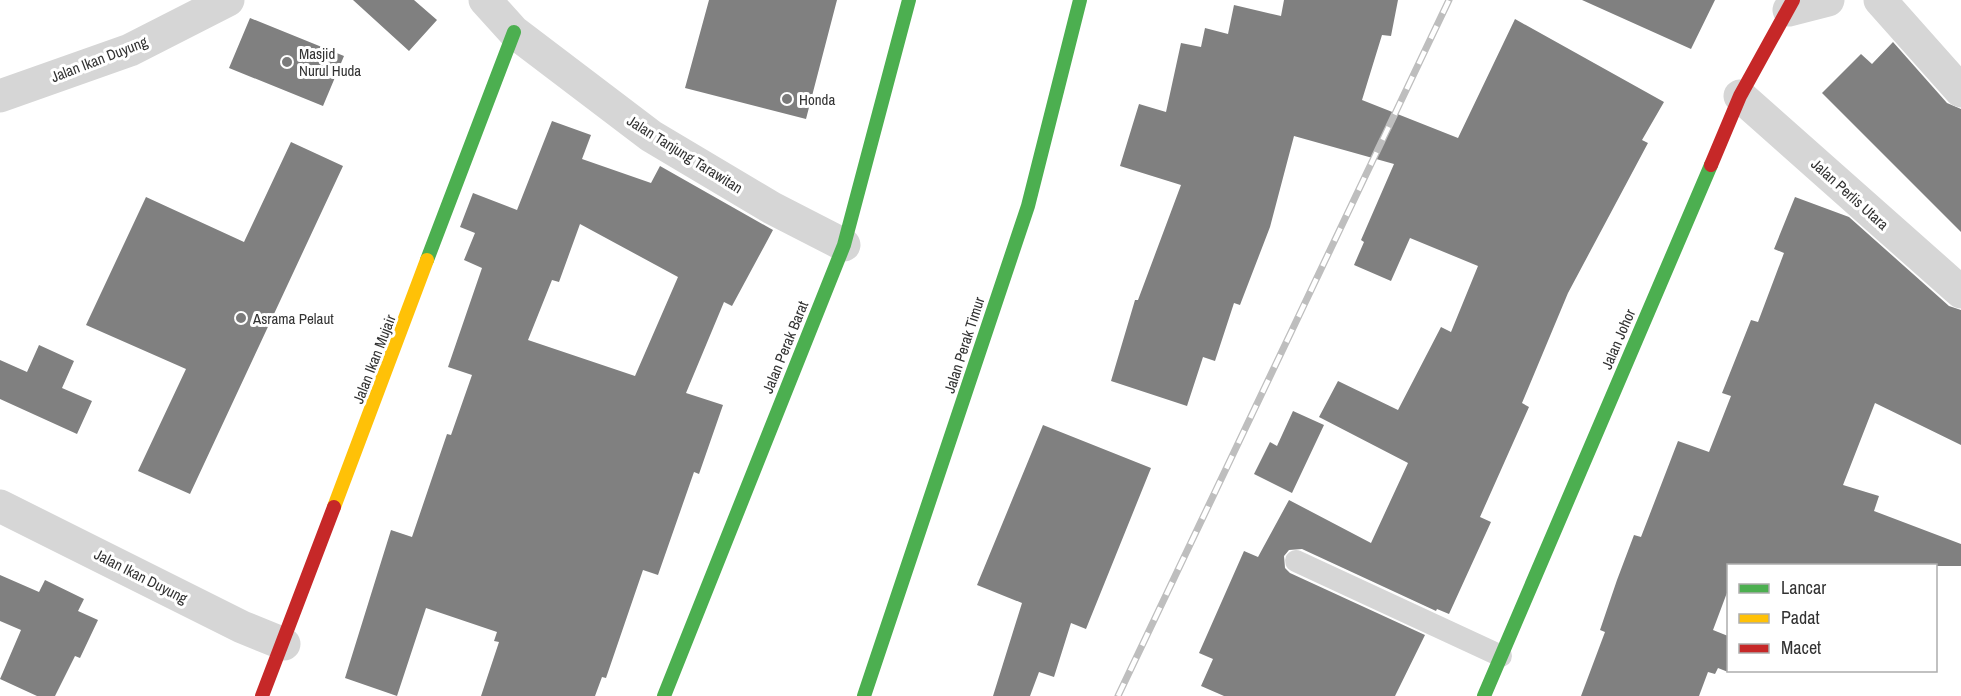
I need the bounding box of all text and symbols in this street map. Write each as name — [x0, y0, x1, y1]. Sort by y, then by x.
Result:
street label: Jalan Ikan Duyung — [48, 31, 150, 87]
place label: Masjid Nurul Huda — [299, 43, 361, 81]
marker: Masjid Nurul Huda — [280, 55, 294, 69]
place label: Honda — [799, 89, 835, 110]
marker: Honda — [780, 92, 794, 106]
street label: Jalan Tanjung Tarawitan — [623, 110, 747, 198]
street label: Jalan Perlis Utara — [1807, 153, 1893, 235]
street label: Jalan Perak Timur — [939, 294, 989, 396]
street label: Jalan Perak Barat — [757, 297, 813, 396]
street label: Jalan Johor — [1596, 306, 1640, 372]
place label: Asrama Pelaut — [252, 308, 334, 329]
marker: Asrama Pelaut — [234, 311, 248, 325]
street label: Jalan Ikan Mujair — [347, 312, 401, 406]
street label: Jalan Ikan Duyung — [91, 544, 191, 609]
legend — [1727, 564, 1937, 672]
text: Lancar — [1781, 575, 1826, 600]
text: Padat — [1781, 605, 1820, 630]
text: Macet — [1781, 635, 1821, 660]

